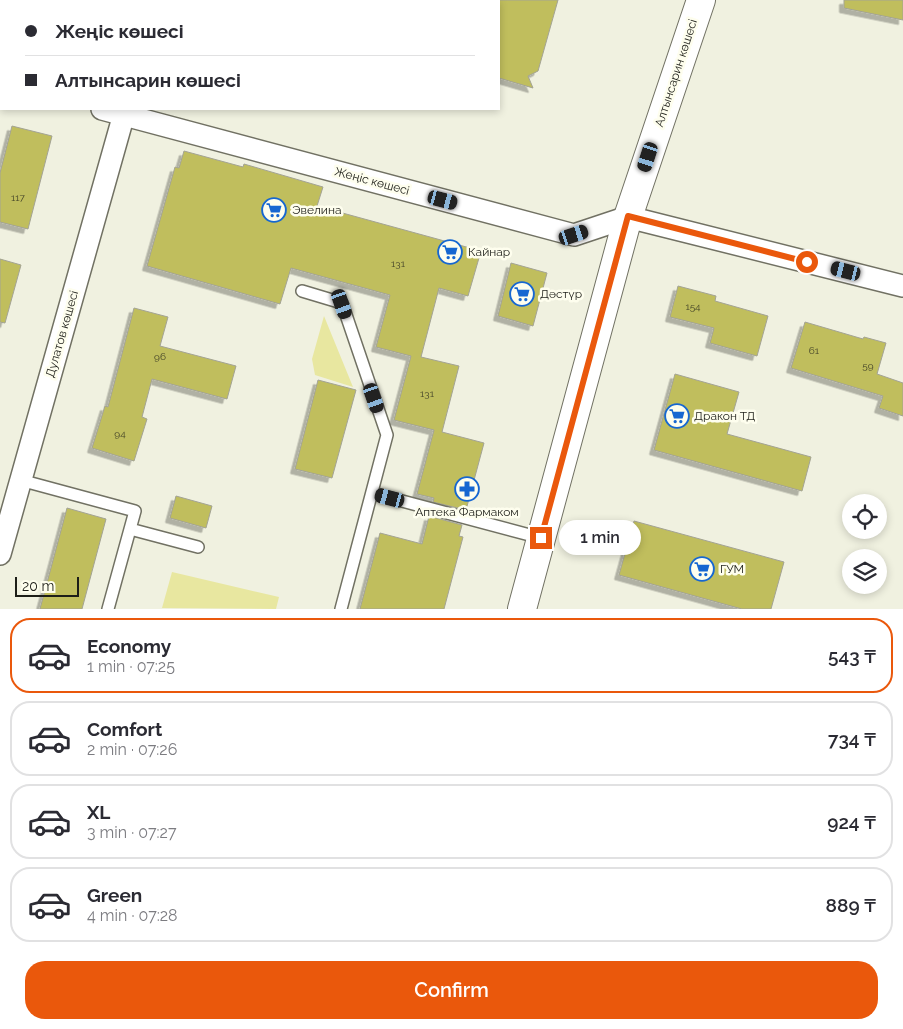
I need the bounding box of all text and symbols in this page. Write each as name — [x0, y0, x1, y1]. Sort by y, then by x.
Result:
street label: Алтынсарин көшесі — [652, 17, 700, 129]
text: Жеңіс көшесі — [55, 20, 184, 42]
text: Алтынсарин көшесі — [55, 69, 241, 91]
car — [636, 140, 659, 174]
street label: Жеңіс көшесі — [333, 164, 411, 198]
car — [426, 189, 459, 211]
house number: 117 — [11, 192, 26, 203]
supermarket icon: Эвелина — [261, 197, 287, 223]
place label: Эвелина — [292, 203, 342, 217]
car — [557, 223, 590, 247]
supermarket icon: Кайнар — [437, 239, 463, 265]
place label: Кайнар — [468, 245, 510, 259]
route start — [796, 251, 818, 273]
house number: 131 — [391, 258, 406, 269]
car — [829, 260, 862, 282]
supermarket icon: Дәстүр — [509, 281, 535, 307]
car — [330, 287, 353, 321]
place label: Дәстүр — [540, 287, 582, 301]
street label: Дулатов көшесі — [43, 289, 81, 379]
house number: 154 — [685, 301, 701, 312]
house number: 61 — [809, 345, 820, 356]
house number: 96 — [154, 351, 166, 362]
house number: 59 — [862, 360, 874, 371]
car — [362, 381, 385, 415]
house number: 131 — [420, 388, 435, 399]
supermarket icon: Дракон ТД — [664, 403, 690, 429]
place label: Дракон ТД — [694, 409, 755, 423]
house number: 94 — [114, 428, 126, 439]
pharmacy icon: Аптека Фармаком — [454, 476, 480, 502]
car — [373, 487, 406, 509]
map controls — [842, 494, 887, 594]
button: locate — [842, 494, 887, 539]
place label: Аптека Фармаком — [415, 505, 519, 519]
callout: 1 min — [558, 520, 641, 556]
route end — [530, 527, 552, 549]
text: 1 min — [580, 528, 620, 547]
button: layers — [842, 549, 887, 594]
supermarket icon: ГУМ — [689, 556, 715, 582]
place label: ГУМ — [720, 562, 744, 576]
scale bar — [15, 574, 79, 597]
text: 20 m — [22, 578, 54, 594]
icon: car — [27, 633, 72, 678]
text: Economy — [87, 635, 171, 657]
text: 543 ₸ — [828, 645, 876, 667]
text: 1 min · 07:25 — [87, 657, 175, 676]
icon: car — [27, 716, 72, 761]
text: Comfort — [87, 718, 162, 740]
text: 734 ₸ — [828, 728, 876, 750]
text: 2 min · 07:26 — [87, 740, 177, 759]
icon: car — [27, 799, 72, 844]
text: XL — [87, 801, 110, 823]
text: 924 ₸ — [827, 811, 876, 833]
text: 3 min · 07:27 — [87, 823, 176, 842]
icon: car — [27, 882, 72, 927]
text: Green — [87, 884, 142, 906]
text: 889 ₸ — [826, 894, 876, 916]
text: 4 min · 07:28 — [87, 906, 178, 925]
button: Confirm — [25, 961, 878, 1019]

